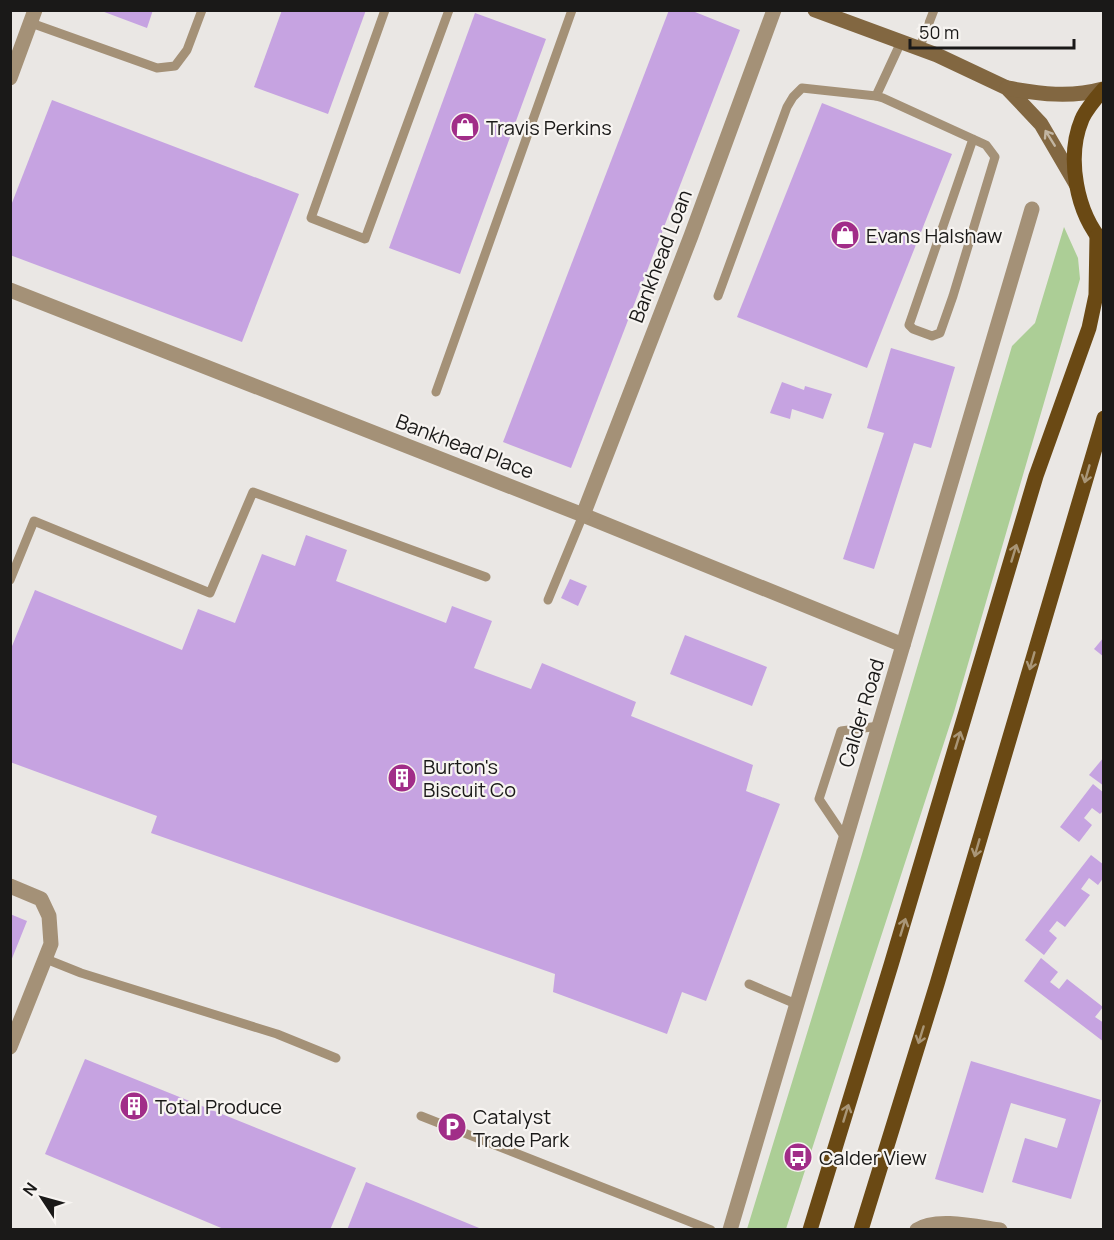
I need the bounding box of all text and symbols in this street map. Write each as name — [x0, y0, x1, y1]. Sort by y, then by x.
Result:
scale bar — [910, 12, 1074, 50]
text: 50 m — [919, 20, 959, 44]
shop icon: Travis Perkins — [449, 111, 481, 143]
place label: Travis Perkins — [486, 114, 612, 141]
one-way arrow — [1044, 129, 1057, 146]
street label: Bankhead Loan — [622, 186, 698, 326]
shop icon: Evans Halshaw — [829, 219, 861, 251]
place label: Evans Halshaw — [866, 222, 1002, 249]
street label: Bankhead Place — [392, 407, 538, 485]
one-way arrow — [1081, 464, 1092, 483]
one-way arrow — [1009, 544, 1020, 563]
one-way arrow — [1026, 652, 1037, 671]
street label: Calder Road — [832, 655, 890, 771]
one-way arrow — [953, 731, 964, 750]
place label: Burton's Biscuit Co — [423, 753, 516, 803]
building icon: Burton's Biscuit Co — [386, 762, 418, 794]
one-way arrow — [971, 839, 982, 858]
one-way arrow — [898, 918, 909, 937]
one-way arrow — [915, 1025, 926, 1044]
building icon: Total Produce — [118, 1090, 150, 1122]
place label: Total Produce — [155, 1093, 282, 1120]
place label: Catalyst Trade Park — [473, 1103, 570, 1153]
one-way arrow — [841, 1104, 852, 1123]
parking icon: Catalyst Trade Park — [436, 1111, 468, 1143]
bus stop icon: Calder View — [782, 1141, 814, 1173]
place label: Calder View — [819, 1144, 927, 1171]
north arrow — [12, 1168, 72, 1228]
text: N — [18, 1178, 42, 1200]

